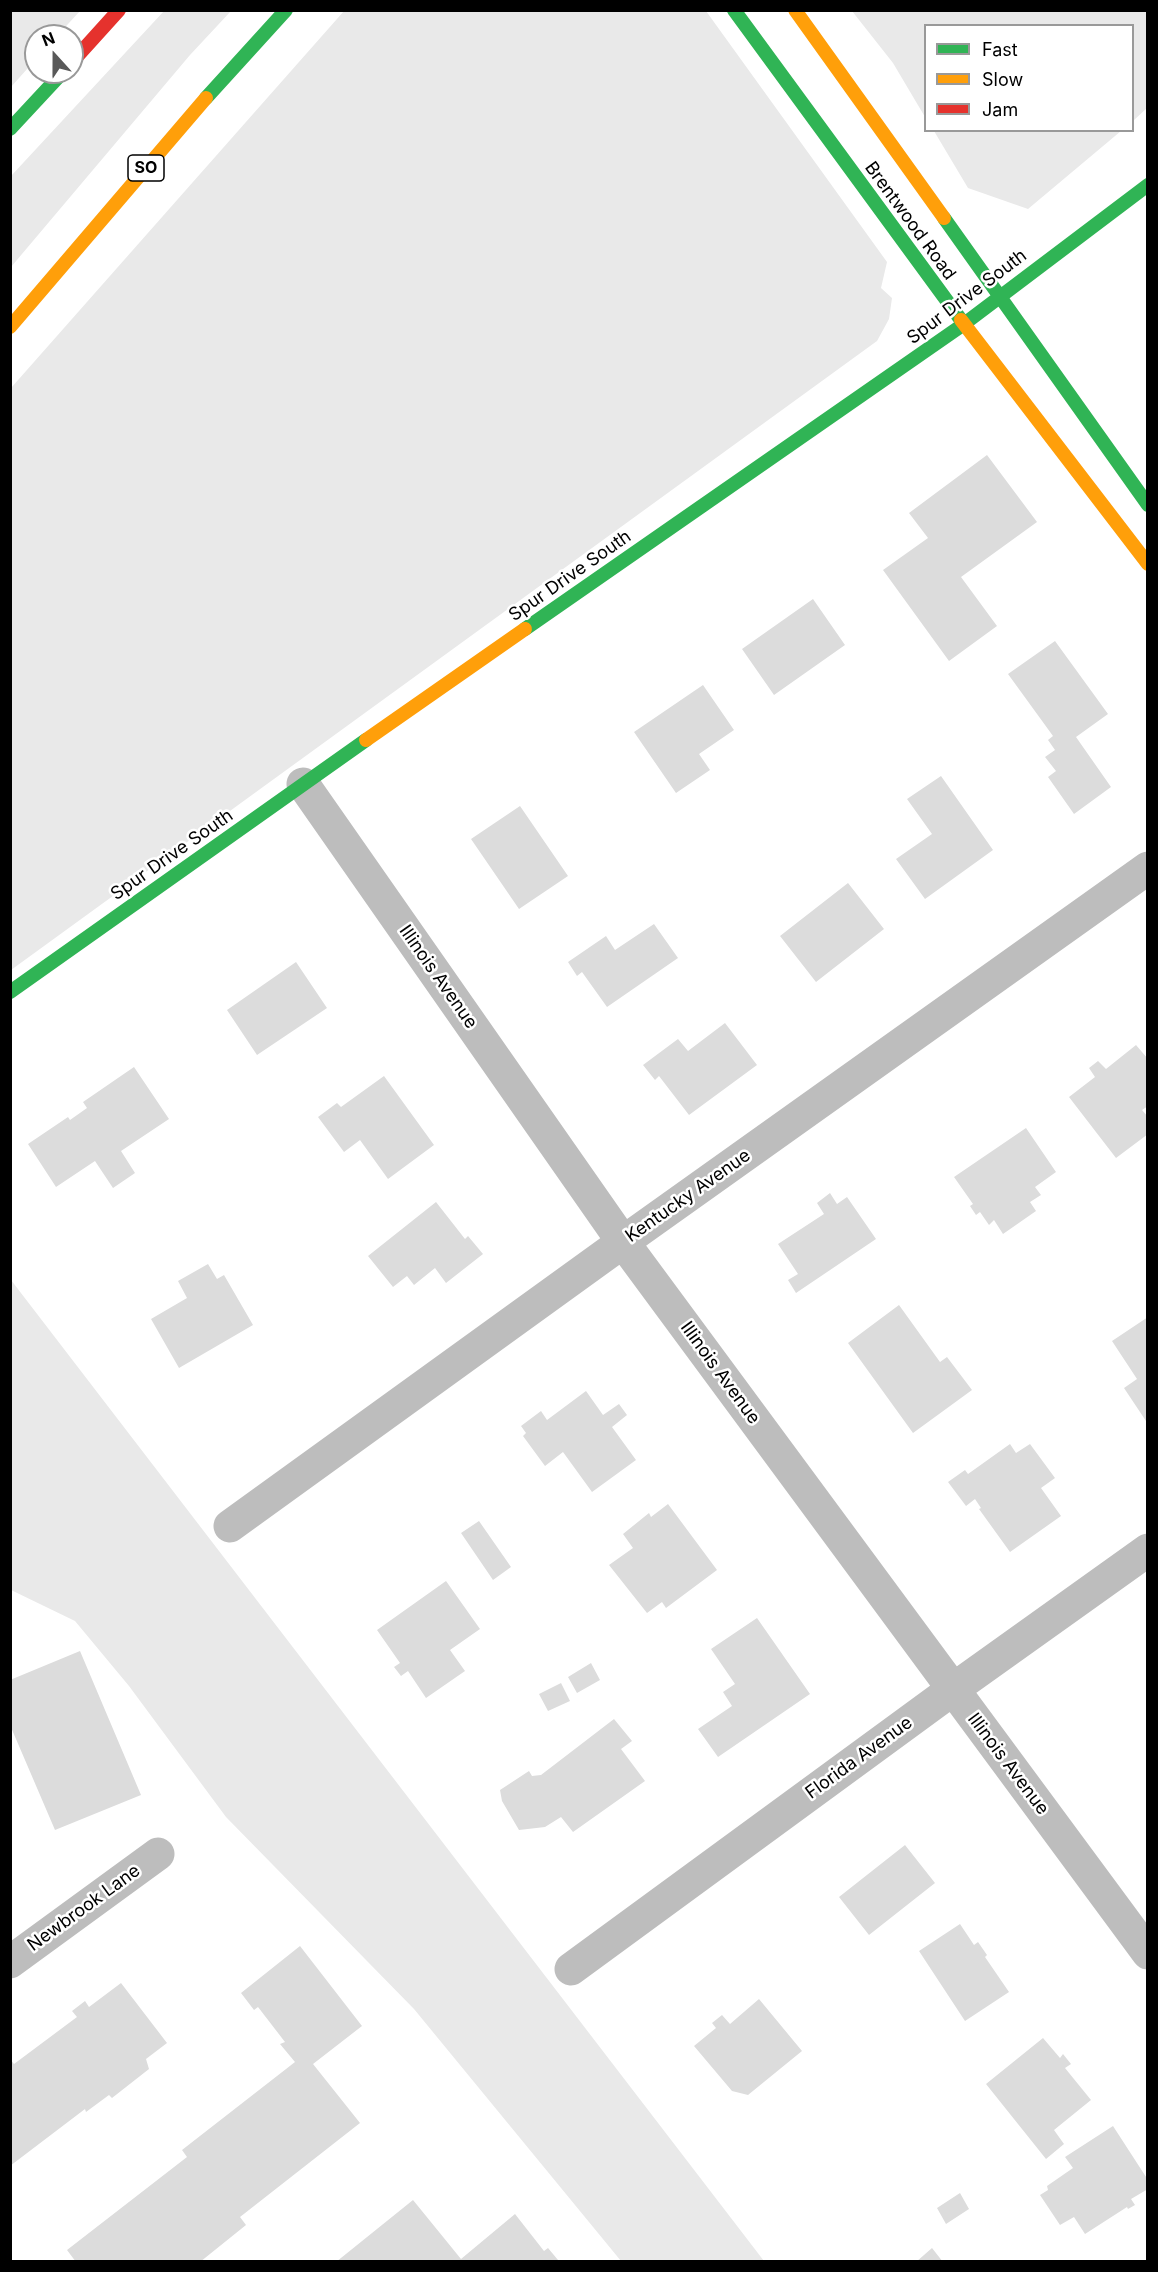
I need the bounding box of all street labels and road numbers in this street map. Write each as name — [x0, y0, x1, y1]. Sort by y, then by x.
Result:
road number: SO — [128, 155, 164, 181]
street label: Brentwood Road — [860, 158, 960, 284]
street label: Spur Drive South — [903, 245, 1031, 349]
street label: Spur Drive South — [505, 526, 635, 626]
street label: Spur Drive South — [107, 805, 237, 905]
street label: Illinois Avenue — [394, 921, 482, 1033]
street label: Kentucky Avenue — [621, 1145, 755, 1247]
street label: Illinois Avenue — [676, 1318, 764, 1428]
street label: Illinois Avenue — [963, 1709, 1053, 1819]
street label: Florida Avenue — [801, 1712, 917, 1804]
street label: Newbrook Lane — [23, 1860, 145, 1956]

